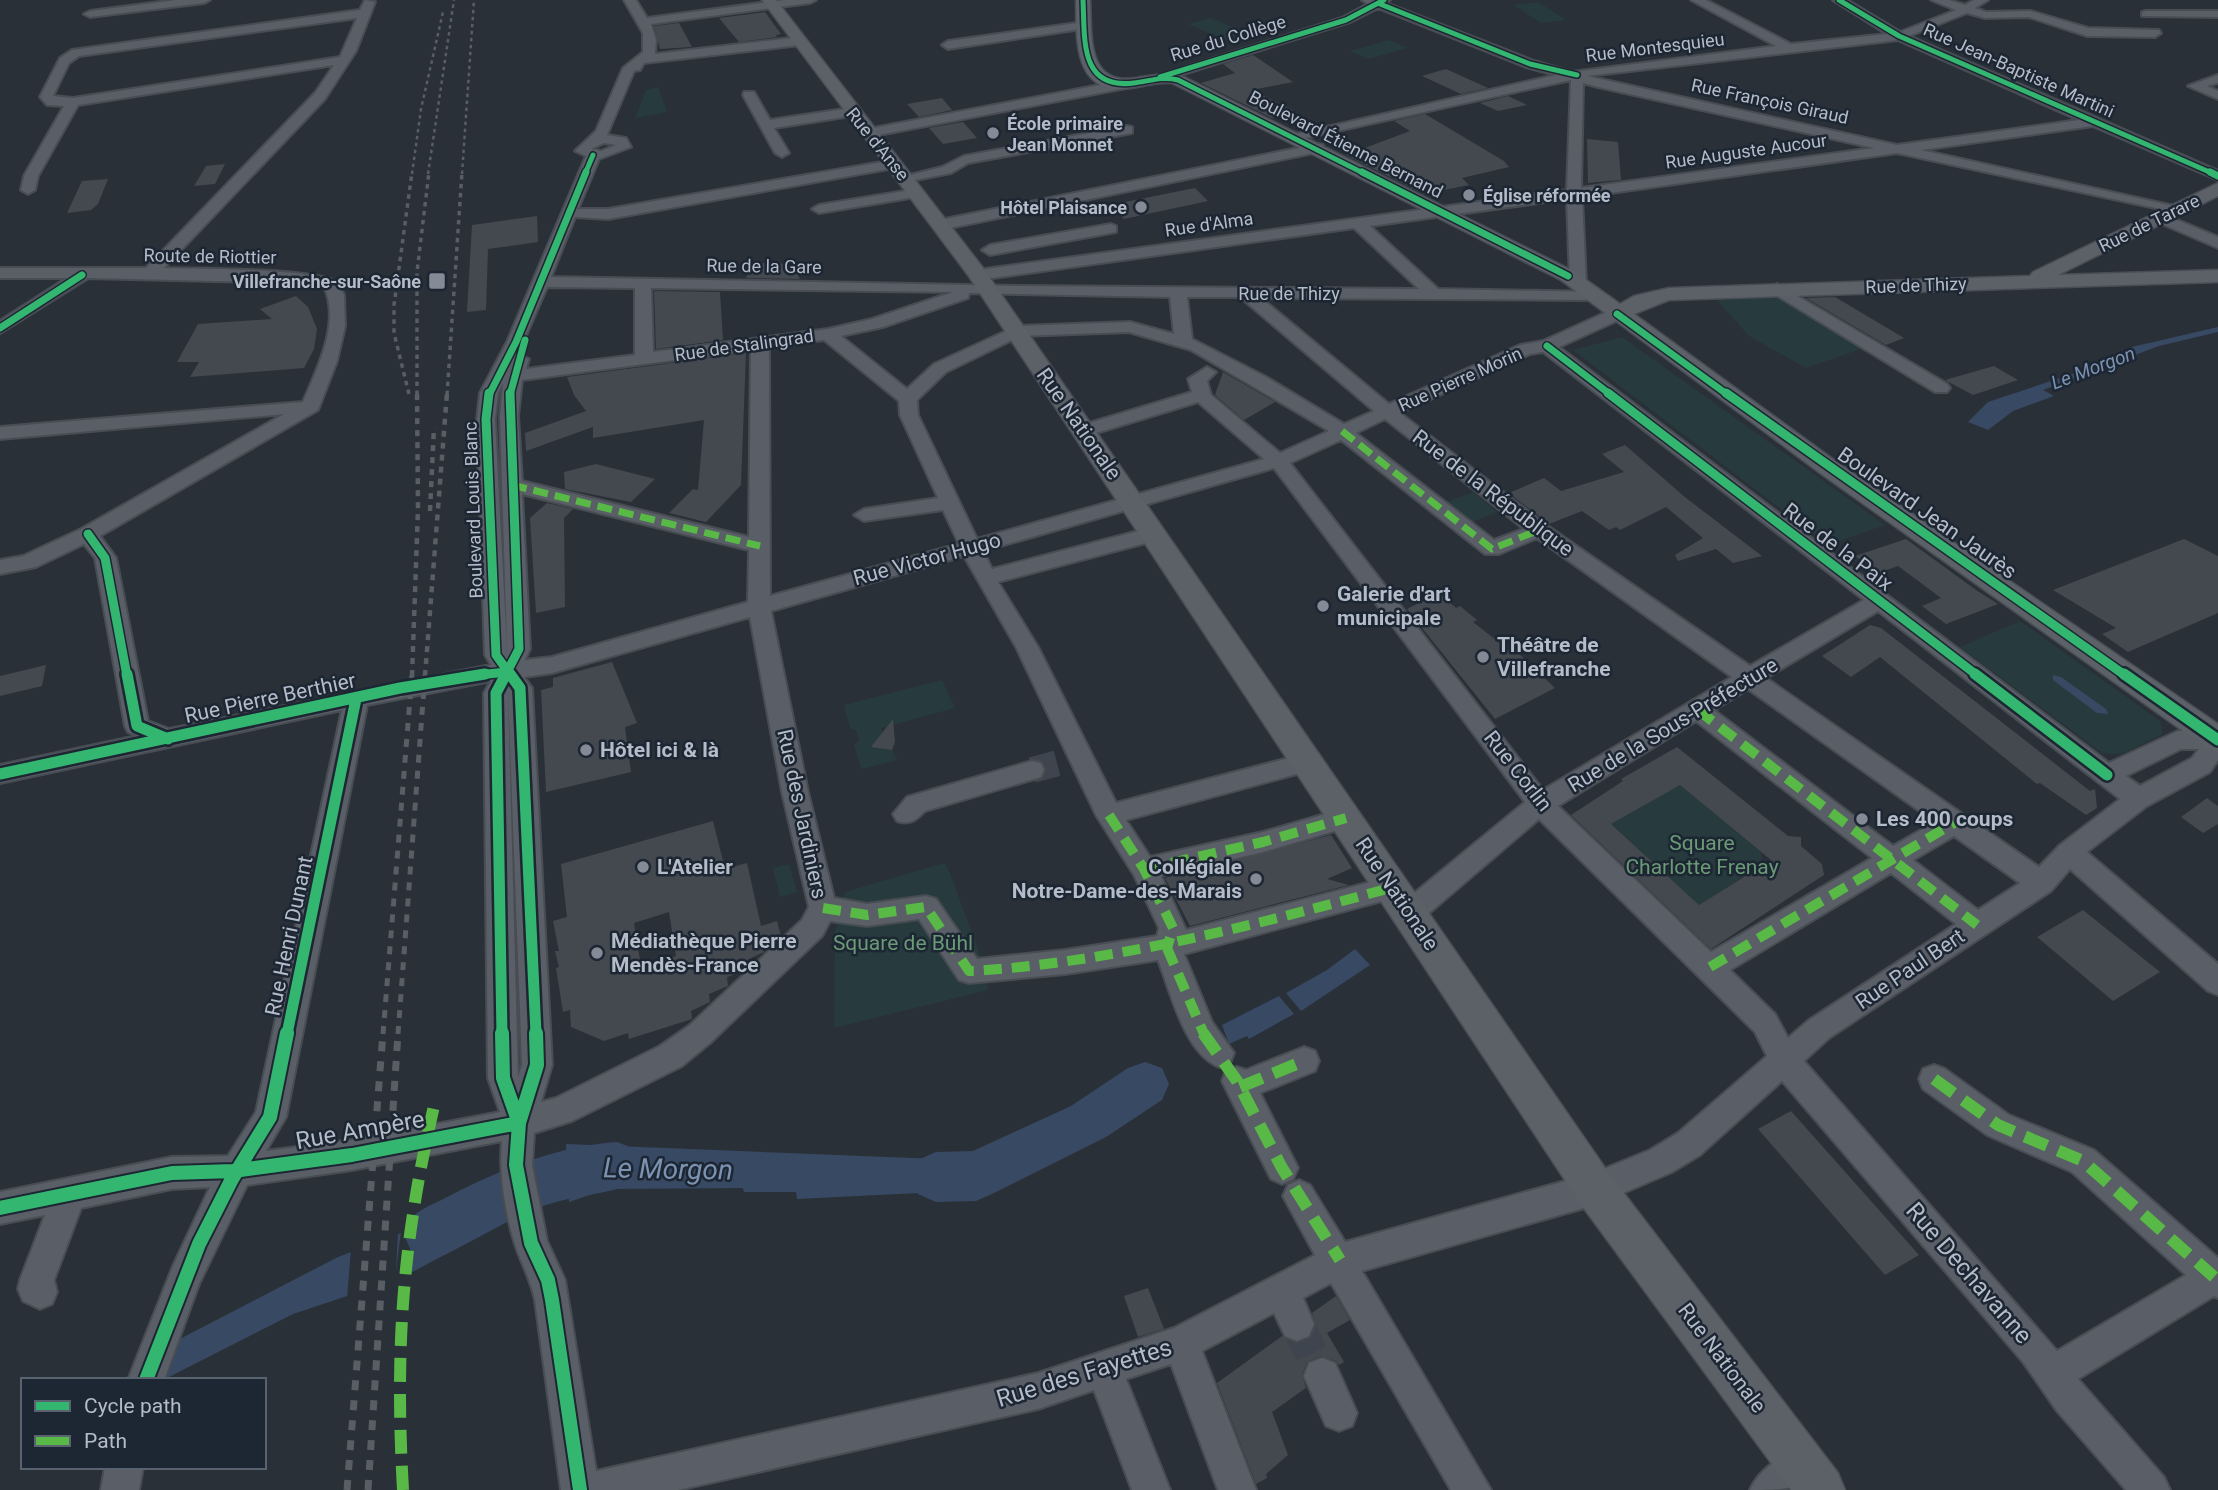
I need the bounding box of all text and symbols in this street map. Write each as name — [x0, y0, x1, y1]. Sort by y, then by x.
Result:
street label: Rue du Collège — [1168, 10, 1288, 66]
street label: Rue Jean-Baptiste Martini — [1920, 18, 2118, 122]
street label: Rue Montesquieu — [1584, 28, 1726, 66]
street label: Rue François Giraud — [1689, 74, 1851, 128]
street label: Boulevard Étienne Bernand — [1246, 86, 1446, 202]
street label: Rue d'Anse — [842, 103, 914, 185]
place label: École primaire Jean Monnet — [1007, 113, 1123, 155]
marker: École primaire Jean Monnet — [985, 125, 1001, 141]
street label: Rue Auguste Aucour — [1664, 129, 1828, 173]
place label: Église réformée — [1483, 185, 1611, 206]
marker: Église réformée — [1461, 187, 1477, 203]
street label: Rue de Tarare — [2095, 190, 2203, 256]
place label: Hôtel Plaisance — [1000, 197, 1127, 218]
marker: Hôtel Plaisance — [1133, 199, 1149, 215]
street label: Rue d'Alma — [1163, 207, 1255, 241]
street label: Route de Riottier — [143, 244, 277, 268]
street label: Rue de la Gare — [706, 254, 822, 278]
place label: Villefranche-sur-Saône — [233, 271, 421, 292]
marker: Villefranche-sur-Saône — [427, 271, 447, 291]
street label: Rue de Thizy — [1865, 273, 1967, 297]
street label: Rue de Thizy — [1238, 283, 1340, 304]
street label: Rue de Stalingrad — [673, 325, 815, 365]
water label: Le Morgon — [2048, 341, 2138, 395]
street label: Rue Pierre Morin — [1395, 342, 1525, 416]
street label: Rue Nationale — [1032, 364, 1126, 484]
street label: Boulevard Louis Blanc — [459, 421, 487, 599]
street label: Rue de la République — [1408, 425, 1578, 561]
street label: Boulevard Jean Jaurès — [1833, 442, 2021, 584]
street label: Rue de la Paix — [1779, 498, 1897, 596]
street label: Rue Victor Hugo — [851, 528, 1003, 590]
place label: Galerie d'art municipale — [1337, 582, 1451, 630]
marker: Galerie d'art municipale — [1315, 598, 1331, 614]
place label: Théâtre de Villefranche — [1497, 633, 1611, 681]
marker: Théâtre de Villefranche — [1475, 649, 1491, 665]
street label: Rue de la Sous-Préfecture — [1564, 653, 1782, 797]
street label: Rue Pierre Berthier — [182, 668, 358, 728]
street label: Rue Corlin — [1479, 726, 1557, 816]
street label: Rue des Jardiniers — [772, 727, 832, 901]
place label: Hôtel ici & là — [600, 738, 719, 762]
marker: Hôtel ici & là — [578, 742, 594, 758]
place label: Les 400 coups — [1876, 807, 2013, 831]
marker: Les 400 coups — [1854, 811, 1870, 827]
park label: Square Charlotte Frenay — [1625, 831, 1779, 879]
street label: Rue Nationale — [1351, 833, 1443, 955]
street label: Rue Henri Dunant — [260, 854, 318, 1018]
place label: L'Atelier — [657, 855, 733, 879]
place label: Collégiale Notre-Dame-des-Marais — [1012, 855, 1242, 903]
marker: L'Atelier — [635, 859, 651, 875]
marker: Collégiale Notre-Dame-des-Marais — [1248, 871, 1264, 887]
street label: Rue Paul Bert — [1851, 924, 1969, 1014]
place label: Médiathèque Pierre Mendès-France — [611, 929, 797, 977]
park label: Square de Bühl — [833, 931, 973, 955]
marker: Médiathèque Pierre Mendès-France — [589, 945, 605, 961]
street label: Rue Ampère — [293, 1105, 427, 1155]
water label: Le Morgon — [603, 1151, 733, 1187]
street label: Rue Dechavanne — [1900, 1197, 2038, 1349]
street label: Rue Nationale — [1673, 1299, 1771, 1417]
street label: Rue des Fayettes — [993, 1333, 1175, 1413]
legend — [21, 1378, 266, 1469]
text: Cycle path — [84, 1394, 182, 1418]
text: Path — [84, 1429, 127, 1453]

